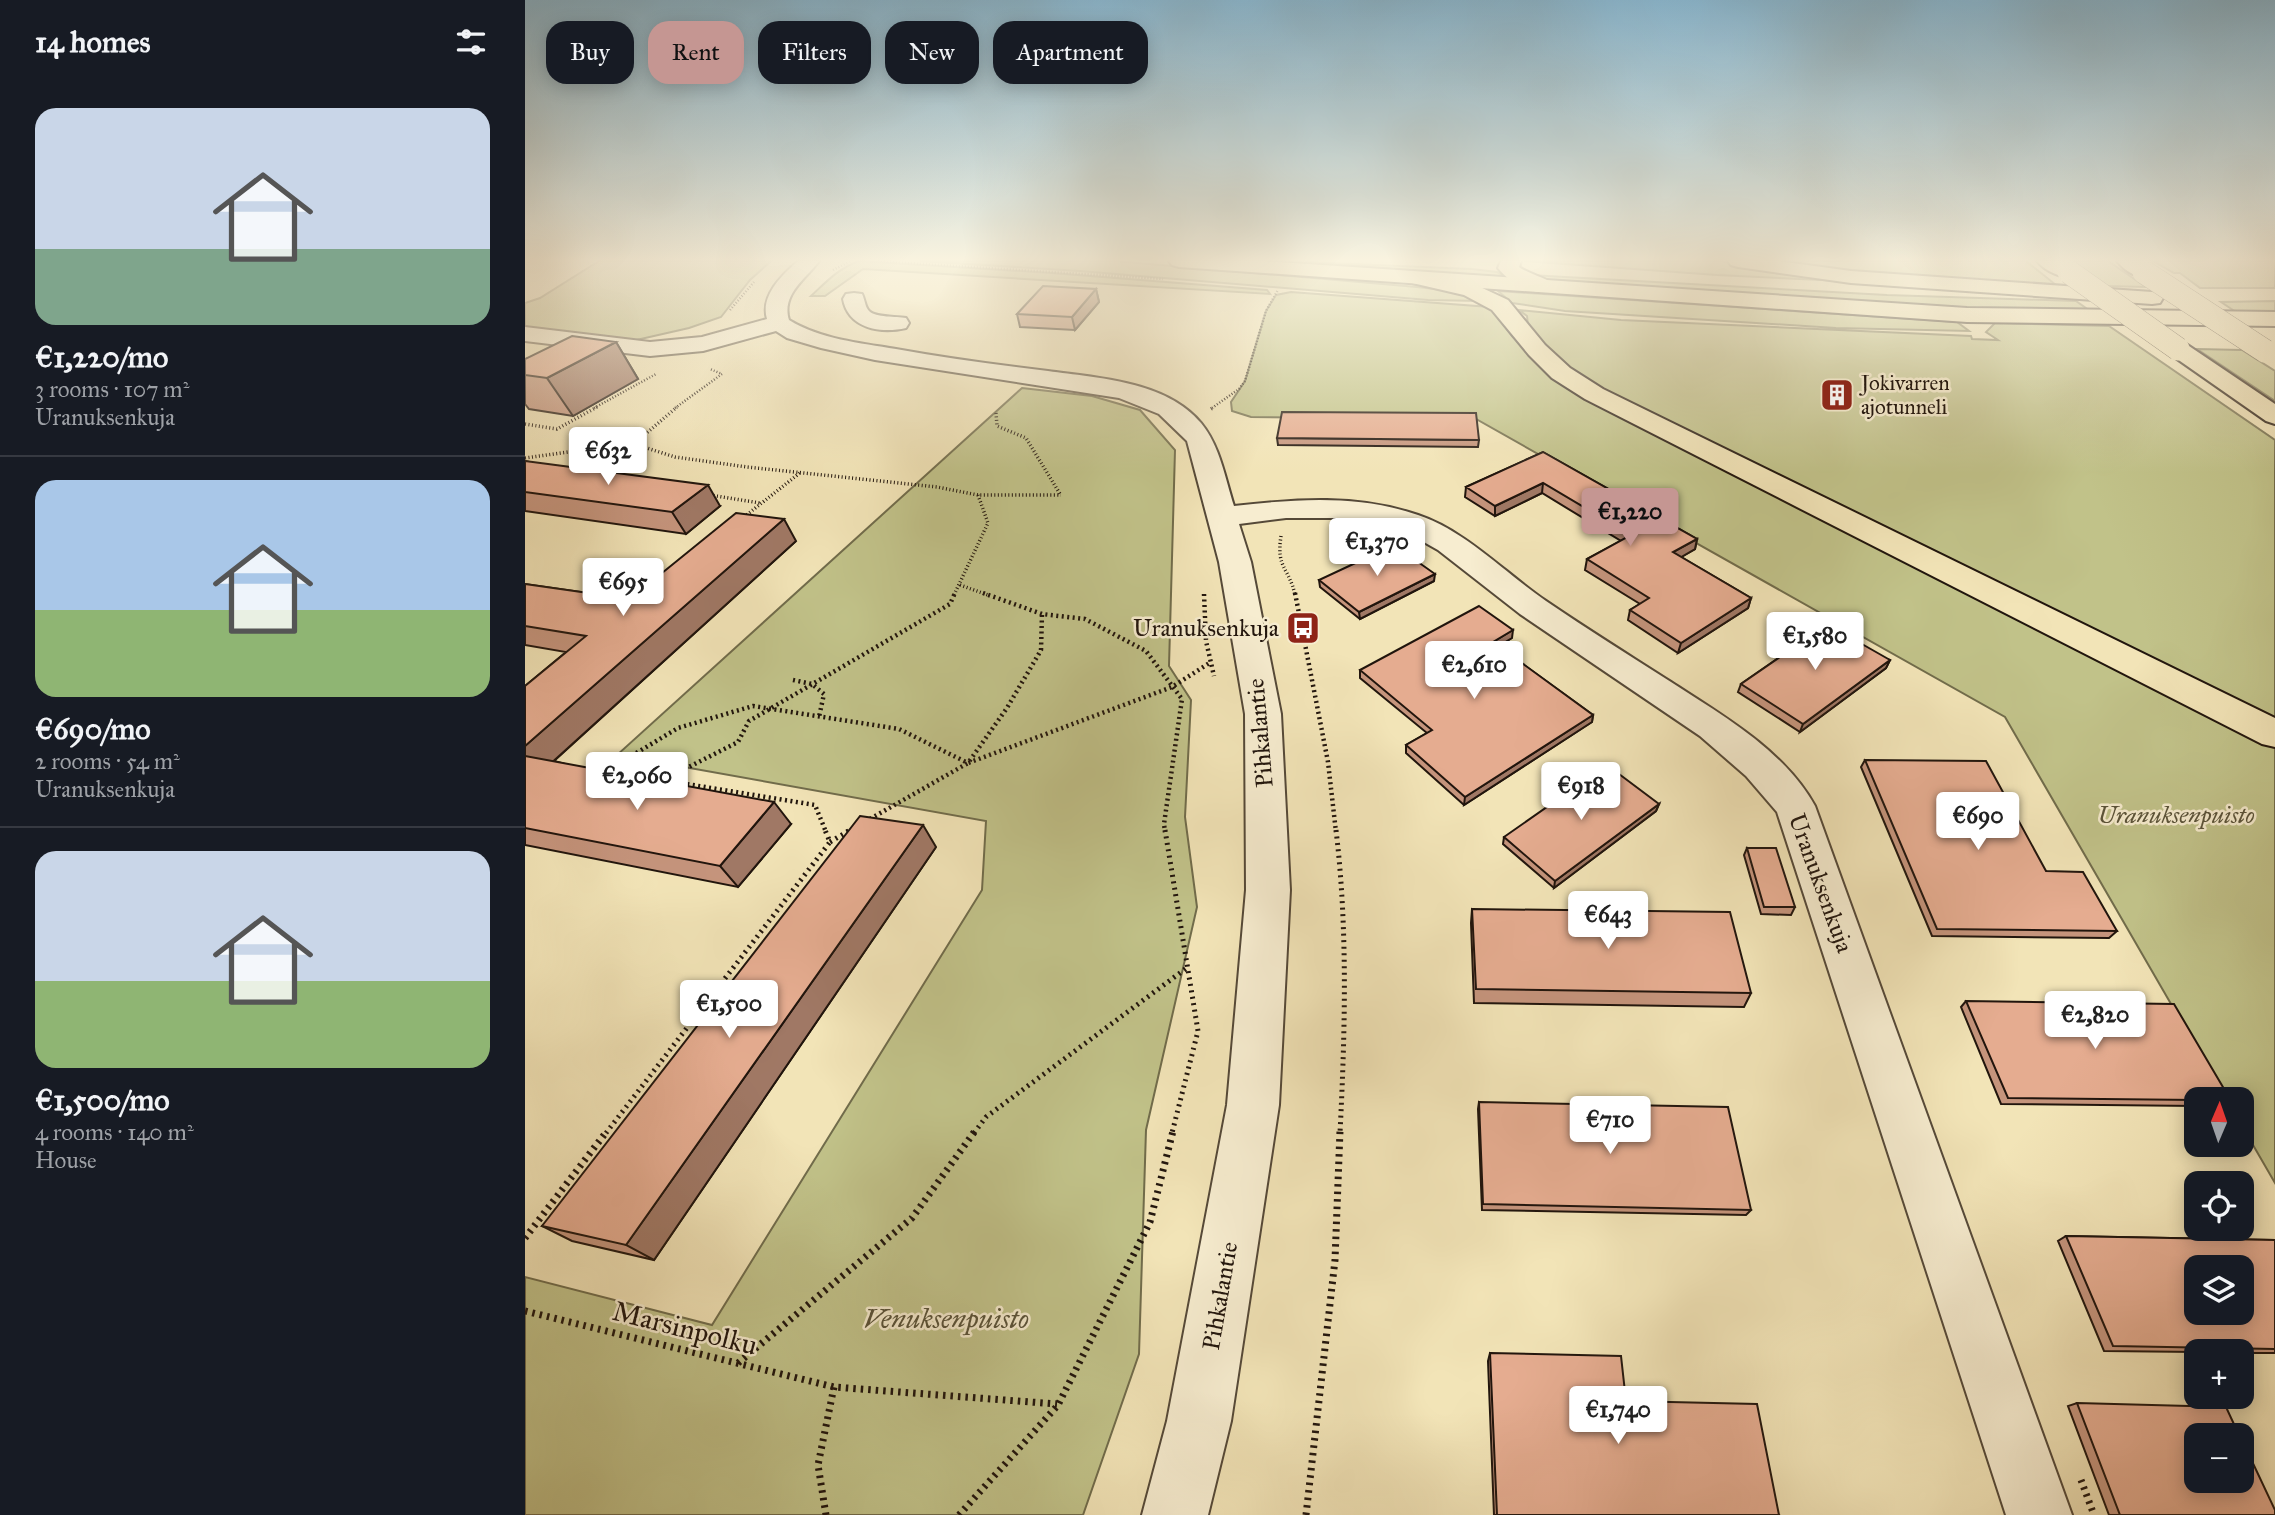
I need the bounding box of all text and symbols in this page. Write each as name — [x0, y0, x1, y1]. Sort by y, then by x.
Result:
chip: Buy — [546, 21, 634, 84]
chip: Rent — [648, 21, 744, 84]
chip: Filters — [758, 21, 871, 84]
chip: New — [885, 21, 979, 84]
chip: Apartment — [993, 21, 1148, 84]
icon: filters — [452, 23, 490, 61]
text: 14 homes — [35, 24, 150, 60]
icon: home — [200, 154, 326, 280]
text: €1,220/mo — [35, 339, 168, 375]
place label: Jokivarren ajotunneli — [1859, 370, 1950, 420]
text: 3 rooms · 107 m² — [35, 375, 189, 403]
building icon: Jokivarren ajotunneli — [1818, 376, 1856, 414]
text: Uranuksenkuja — [35, 403, 175, 431]
pin: €632 — [567, 428, 649, 487]
text: €632 — [585, 436, 631, 464]
pin: €1,220 — [1573, 489, 1687, 548]
text: €1,220 — [1598, 497, 1662, 525]
pin: €1,370 — [1320, 518, 1434, 578]
icon: home — [200, 526, 326, 652]
text: €1,370 — [1345, 527, 1409, 555]
pin: €695 — [582, 558, 664, 618]
text: €695 — [599, 567, 647, 595]
bus stop icon: Uranuksenkuja — [1284, 609, 1322, 647]
pin: €1,580 — [1758, 612, 1872, 672]
place label: Uranuksenkuja — [1133, 613, 1280, 643]
text: €1,580 — [1783, 621, 1847, 649]
pin: €2,610 — [1417, 642, 1531, 701]
text: €2,610 — [1441, 650, 1507, 678]
street label: Pihkalantie — [1240, 677, 1280, 789]
text: €690/mo — [35, 711, 151, 747]
text: 2 rooms · 54 m² — [35, 747, 180, 775]
pin: €2,060 — [580, 752, 694, 812]
text: €2,060 — [602, 761, 672, 789]
pin: €918 — [1540, 762, 1622, 822]
text: €918 — [1557, 771, 1605, 799]
text: Uranuksenkuja — [35, 775, 175, 803]
pin: €690 — [1937, 792, 2019, 852]
park label: Uranuksenpuisto — [2097, 800, 2255, 830]
text: €690 — [1952, 801, 2004, 829]
street label: Uranuksenkuja — [1782, 809, 1860, 958]
pin: €643 — [1567, 892, 1649, 951]
icon: home — [200, 897, 326, 1023]
text: €643 — [1584, 900, 1632, 928]
pin: €1,500 — [672, 981, 786, 1040]
text: €1,500 — [696, 989, 762, 1017]
pin: €2,820 — [2038, 992, 2152, 1051]
text: €2,820 — [2061, 1000, 2129, 1028]
text: €1,500/mo — [35, 1082, 170, 1118]
north arrow — [2184, 1087, 2254, 1157]
map controls — [2184, 1087, 2254, 1493]
pin: €710 — [1569, 1096, 1651, 1156]
text: €710 — [1586, 1105, 1634, 1133]
text: 4 rooms · 140 m² — [35, 1118, 194, 1146]
text: House — [35, 1146, 97, 1174]
button: locate — [2184, 1171, 2254, 1241]
street label: Pihkalantie — [1196, 1240, 1244, 1352]
button: layers — [2184, 1255, 2254, 1325]
street label: Marsinpolku — [609, 1293, 761, 1363]
park label: Venuksenpuisto — [863, 1301, 1029, 1336]
button: + — [2184, 1339, 2254, 1409]
pin: €1,740 — [1561, 1386, 1675, 1446]
text: €1,740 — [1585, 1395, 1651, 1423]
button: − — [2184, 1423, 2254, 1493]

